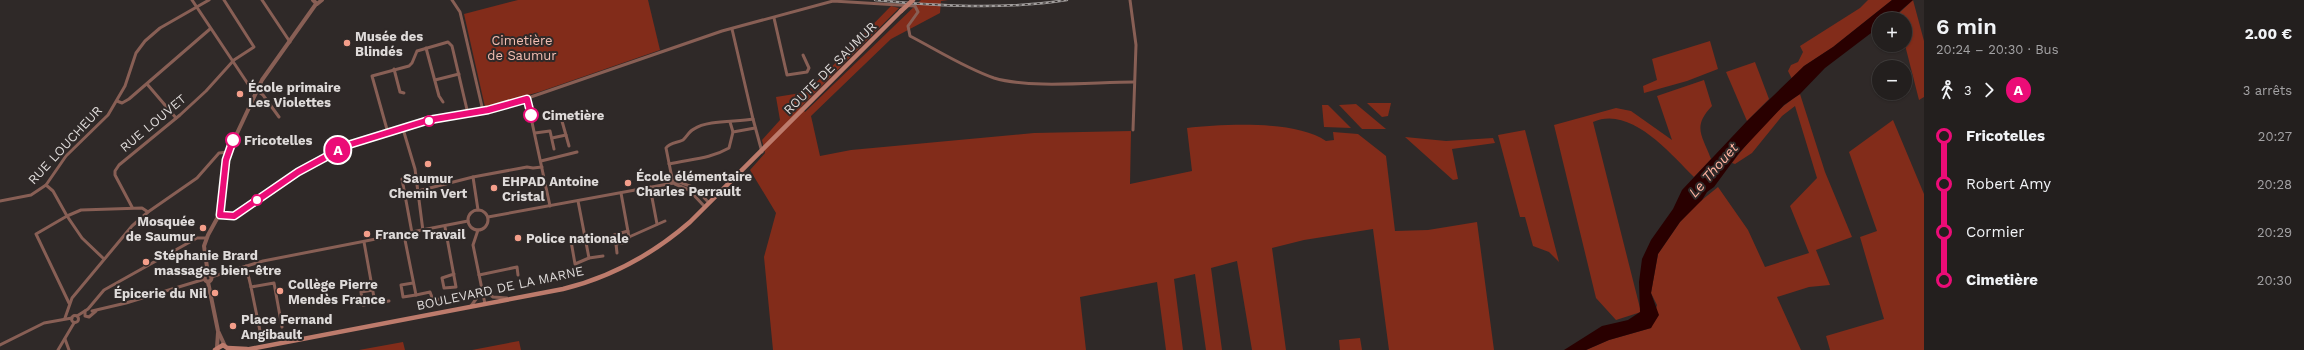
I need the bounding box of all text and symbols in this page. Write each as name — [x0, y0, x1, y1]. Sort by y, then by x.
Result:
map controls — [1872, 12, 1912, 100]
button: + — [1872, 12, 1912, 52]
text: 6 min — [1936, 14, 1997, 39]
street label: ROUTE DE SAUMUR — [781, 18, 880, 117]
text: 2.00 € — [2245, 25, 2292, 43]
place label: Musée des Blindés — [355, 29, 423, 59]
park label: Cimetière de Saumur — [487, 33, 557, 63]
marker: Musée des Blindés — [342, 38, 352, 48]
text: 20:24 – 20:30 · Bus — [1936, 42, 2059, 57]
button: − — [1872, 60, 1912, 100]
place label: École primaire Les Violettes — [248, 79, 341, 110]
icon: walk — [1936, 79, 1958, 101]
icon: forward — [1978, 79, 2000, 101]
text: A — [2014, 82, 2023, 98]
text: 3 — [1964, 83, 1972, 98]
text: 3 arrêts — [2243, 83, 2292, 98]
marker: École primaire Les Violettes — [235, 89, 245, 99]
street label: RUE LOUVET — [117, 91, 189, 155]
street label: RUE LOUCHEUR — [25, 102, 105, 187]
marker: Cimetière — [523, 107, 539, 123]
place label: Cimetière — [542, 108, 605, 123]
unlabelled marker — [423, 115, 435, 127]
text: Fricotelles — [1966, 127, 2045, 145]
text: 20:27 — [2258, 129, 2292, 144]
marker: Fricotelles — [225, 132, 241, 148]
place label: Fricotelles — [244, 133, 312, 148]
line badge: A — [325, 137, 351, 163]
water label: Le Thouet — [1685, 139, 1741, 200]
text: A — [333, 142, 343, 158]
marker: Saumur Chemin Vert — [423, 159, 433, 169]
place label: École élémentaire Charles Perrault — [636, 168, 752, 199]
place label: Saumur Chemin Vert — [389, 171, 468, 201]
place label: EHPAD Antoine Cristal — [502, 174, 599, 204]
text: Robert Amy — [1966, 175, 2051, 193]
text: 20:28 — [2257, 177, 2292, 192]
marker: École élémentaire Charles Perrault — [623, 178, 633, 188]
marker: EHPAD Antoine Cristal — [489, 183, 499, 193]
unlabelled marker — [251, 194, 263, 206]
place label: Mosquée de Saumur — [126, 214, 195, 244]
marker: Mosquée de Saumur — [198, 223, 208, 233]
text: Cormier — [1966, 223, 2024, 241]
text: 20:29 — [2257, 225, 2292, 240]
place label: France Travail — [375, 227, 466, 242]
marker: France Travail — [362, 229, 372, 239]
place label: Police nationale — [526, 231, 629, 246]
marker: Police nationale — [513, 233, 523, 243]
place label: Stéphanie Brard massages bien-être — [154, 248, 282, 278]
marker: Stéphanie Brard massages bien-être — [141, 257, 151, 267]
street label: BOULEVARD DE LA MARNE — [415, 263, 585, 313]
text: Cimetière — [1966, 271, 2038, 289]
text: 20:30 — [2257, 273, 2292, 288]
place label: Collège Pierre Mendès France — [288, 277, 386, 307]
place label: Épicerie du Nil — [114, 285, 208, 301]
marker: Collège Pierre Mendès France — [275, 286, 285, 296]
marker: Épicerie du Nil — [210, 288, 220, 298]
place label: Place Fernand Angibault — [241, 312, 332, 342]
marker: Place Fernand Angibault — [228, 321, 238, 331]

